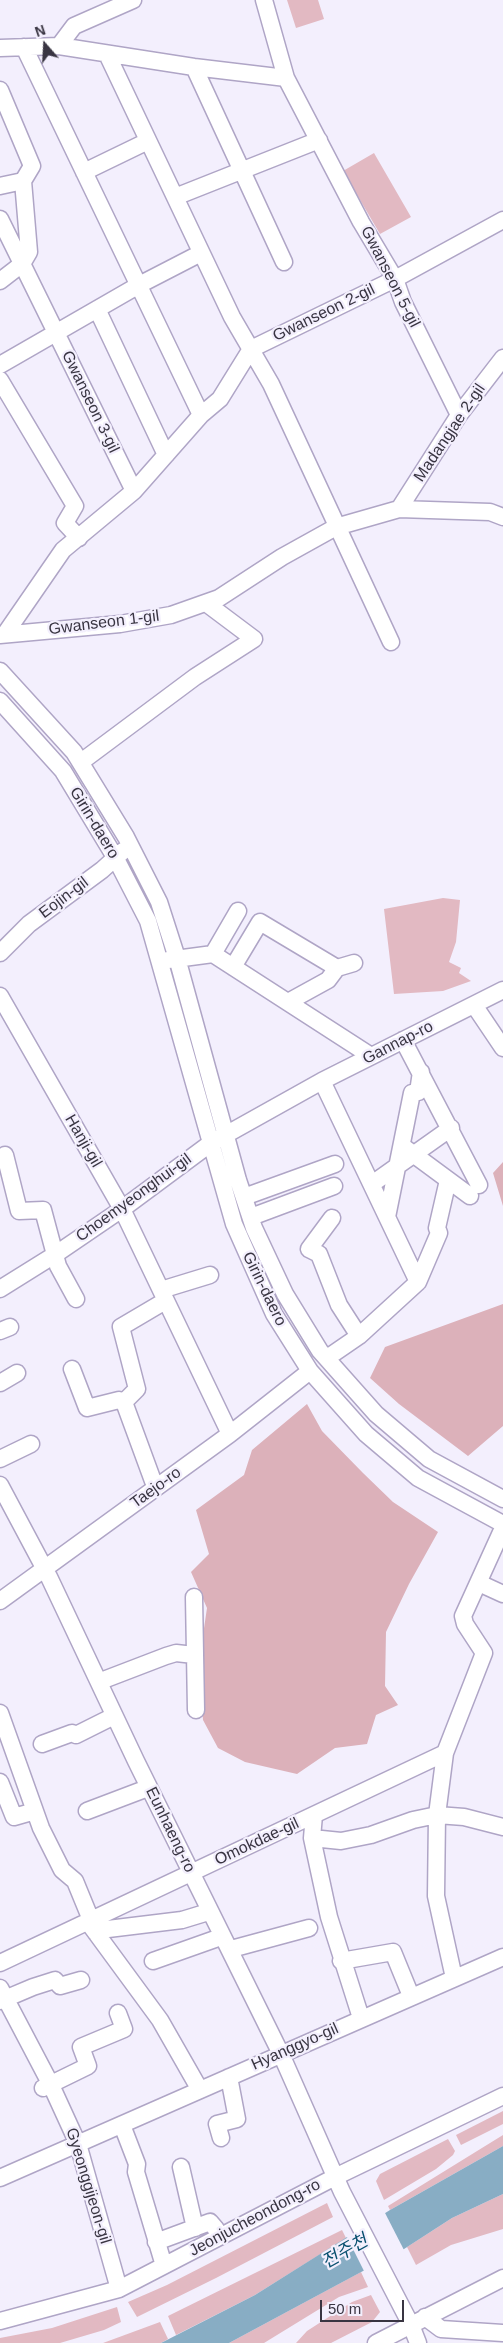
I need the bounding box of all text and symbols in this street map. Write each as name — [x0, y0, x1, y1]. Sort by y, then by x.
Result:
north arrow — [20, 20, 70, 70]
text: N — [33, 22, 48, 40]
street label: Gwanseon 5-gil — [356, 223, 424, 331]
street label: Gwanseon 2-gil — [270, 280, 378, 346]
street label: Gwanseon 3-gil — [57, 348, 123, 456]
street label: Madangjae 2-gil — [410, 380, 490, 486]
street label: Gwanseon 1-gil — [48, 607, 160, 639]
street label: Girin-daero — [65, 784, 123, 862]
street label: Eojin-gil — [35, 873, 93, 923]
street label: Gannap-ro — [360, 1017, 436, 1069]
street label: Hanji-gil — [60, 1111, 106, 1171]
street label: Choemyeonghui-gil — [73, 1150, 195, 1246]
street label: Girin-daero — [238, 1249, 290, 1329]
street label: Taejo-ro — [127, 1463, 185, 1513]
street label: Eunhaeng-ro — [141, 1784, 199, 1876]
street label: Omokdae-gil — [212, 1814, 302, 1870]
street label: Hyanggyo-gil — [248, 2019, 342, 2075]
street label: Gyeonggijeon-gil — [61, 2126, 115, 2246]
street label: Jeonjucheondong-ro — [186, 2175, 324, 2261]
water label: 전주천 — [318, 2230, 372, 2274]
scale bar — [323, 2290, 407, 2322]
text: 50 m — [328, 2300, 361, 2317]

